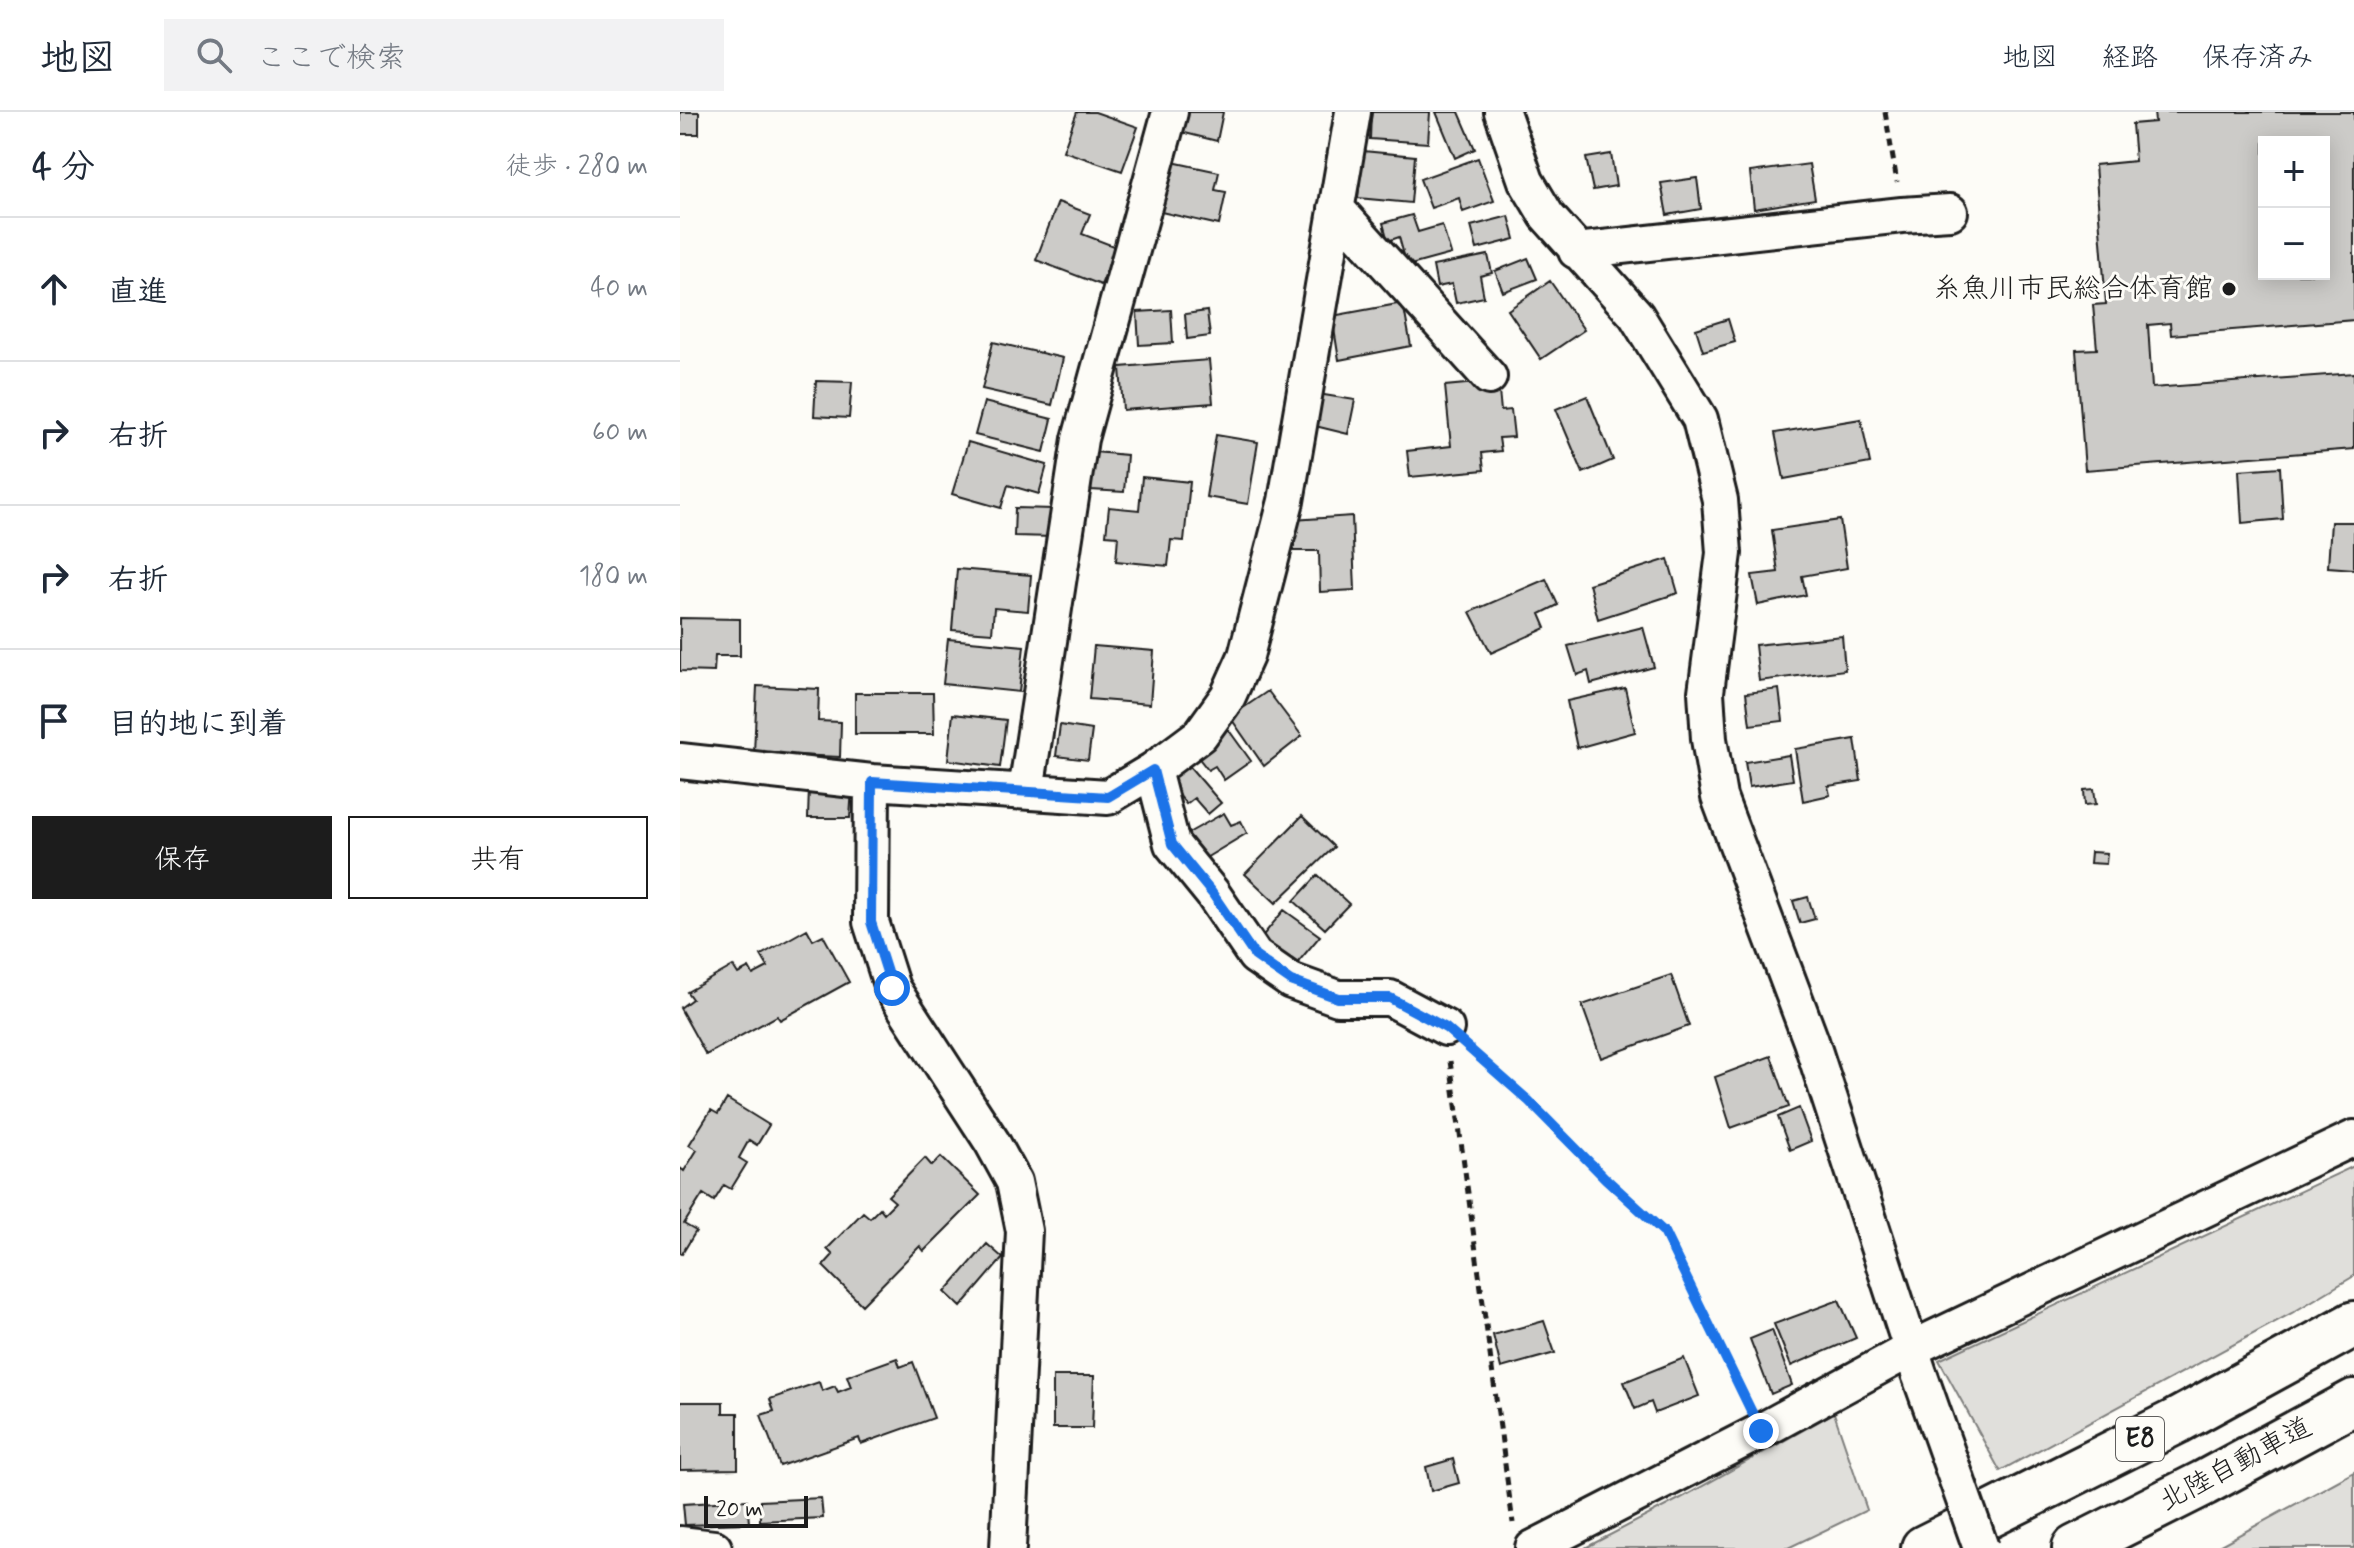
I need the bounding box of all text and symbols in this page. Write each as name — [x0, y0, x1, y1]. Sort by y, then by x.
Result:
search box — [164, 19, 724, 91]
icon: search — [192, 33, 236, 77]
text: 地図 — [40, 35, 116, 84]
text: ここで検索 — [256, 39, 406, 78]
text: 地図 — [2002, 40, 2058, 77]
text: 経路 — [2102, 40, 2158, 77]
text: 保存済み — [2202, 40, 2314, 77]
map controls — [2258, 136, 2330, 280]
button: + — [2258, 136, 2330, 208]
text: 4 分 — [32, 145, 95, 190]
text: 徒歩 · 280 m — [506, 150, 648, 184]
button: − — [2258, 208, 2330, 280]
icon: ahead — [32, 267, 76, 311]
place label: 糸魚川市民総合体育館 — [1933, 271, 2213, 308]
text: 40 m — [590, 272, 648, 306]
text: 直進 — [108, 273, 168, 312]
marker: 糸魚川市民総合体育館 — [2220, 280, 2238, 298]
icon: right — [32, 411, 76, 455]
text: 60 m — [592, 416, 648, 450]
text: 右折 — [108, 417, 168, 456]
icon: right — [32, 555, 76, 599]
text: 180 m — [579, 560, 648, 594]
text: 右折 — [108, 561, 168, 600]
icon: arrive — [32, 699, 76, 743]
text: 目的地に到着 — [108, 705, 288, 744]
button: 保存 — [32, 816, 332, 899]
button: 共有 — [348, 816, 648, 899]
route start — [874, 970, 910, 1006]
street label: 北陸自動車道 — [2153, 1409, 2319, 1521]
route end — [1743, 1413, 1779, 1449]
road number: E8 — [2116, 1417, 2164, 1461]
scale bar — [704, 1492, 808, 1528]
text: 20 m — [716, 1496, 763, 1524]

